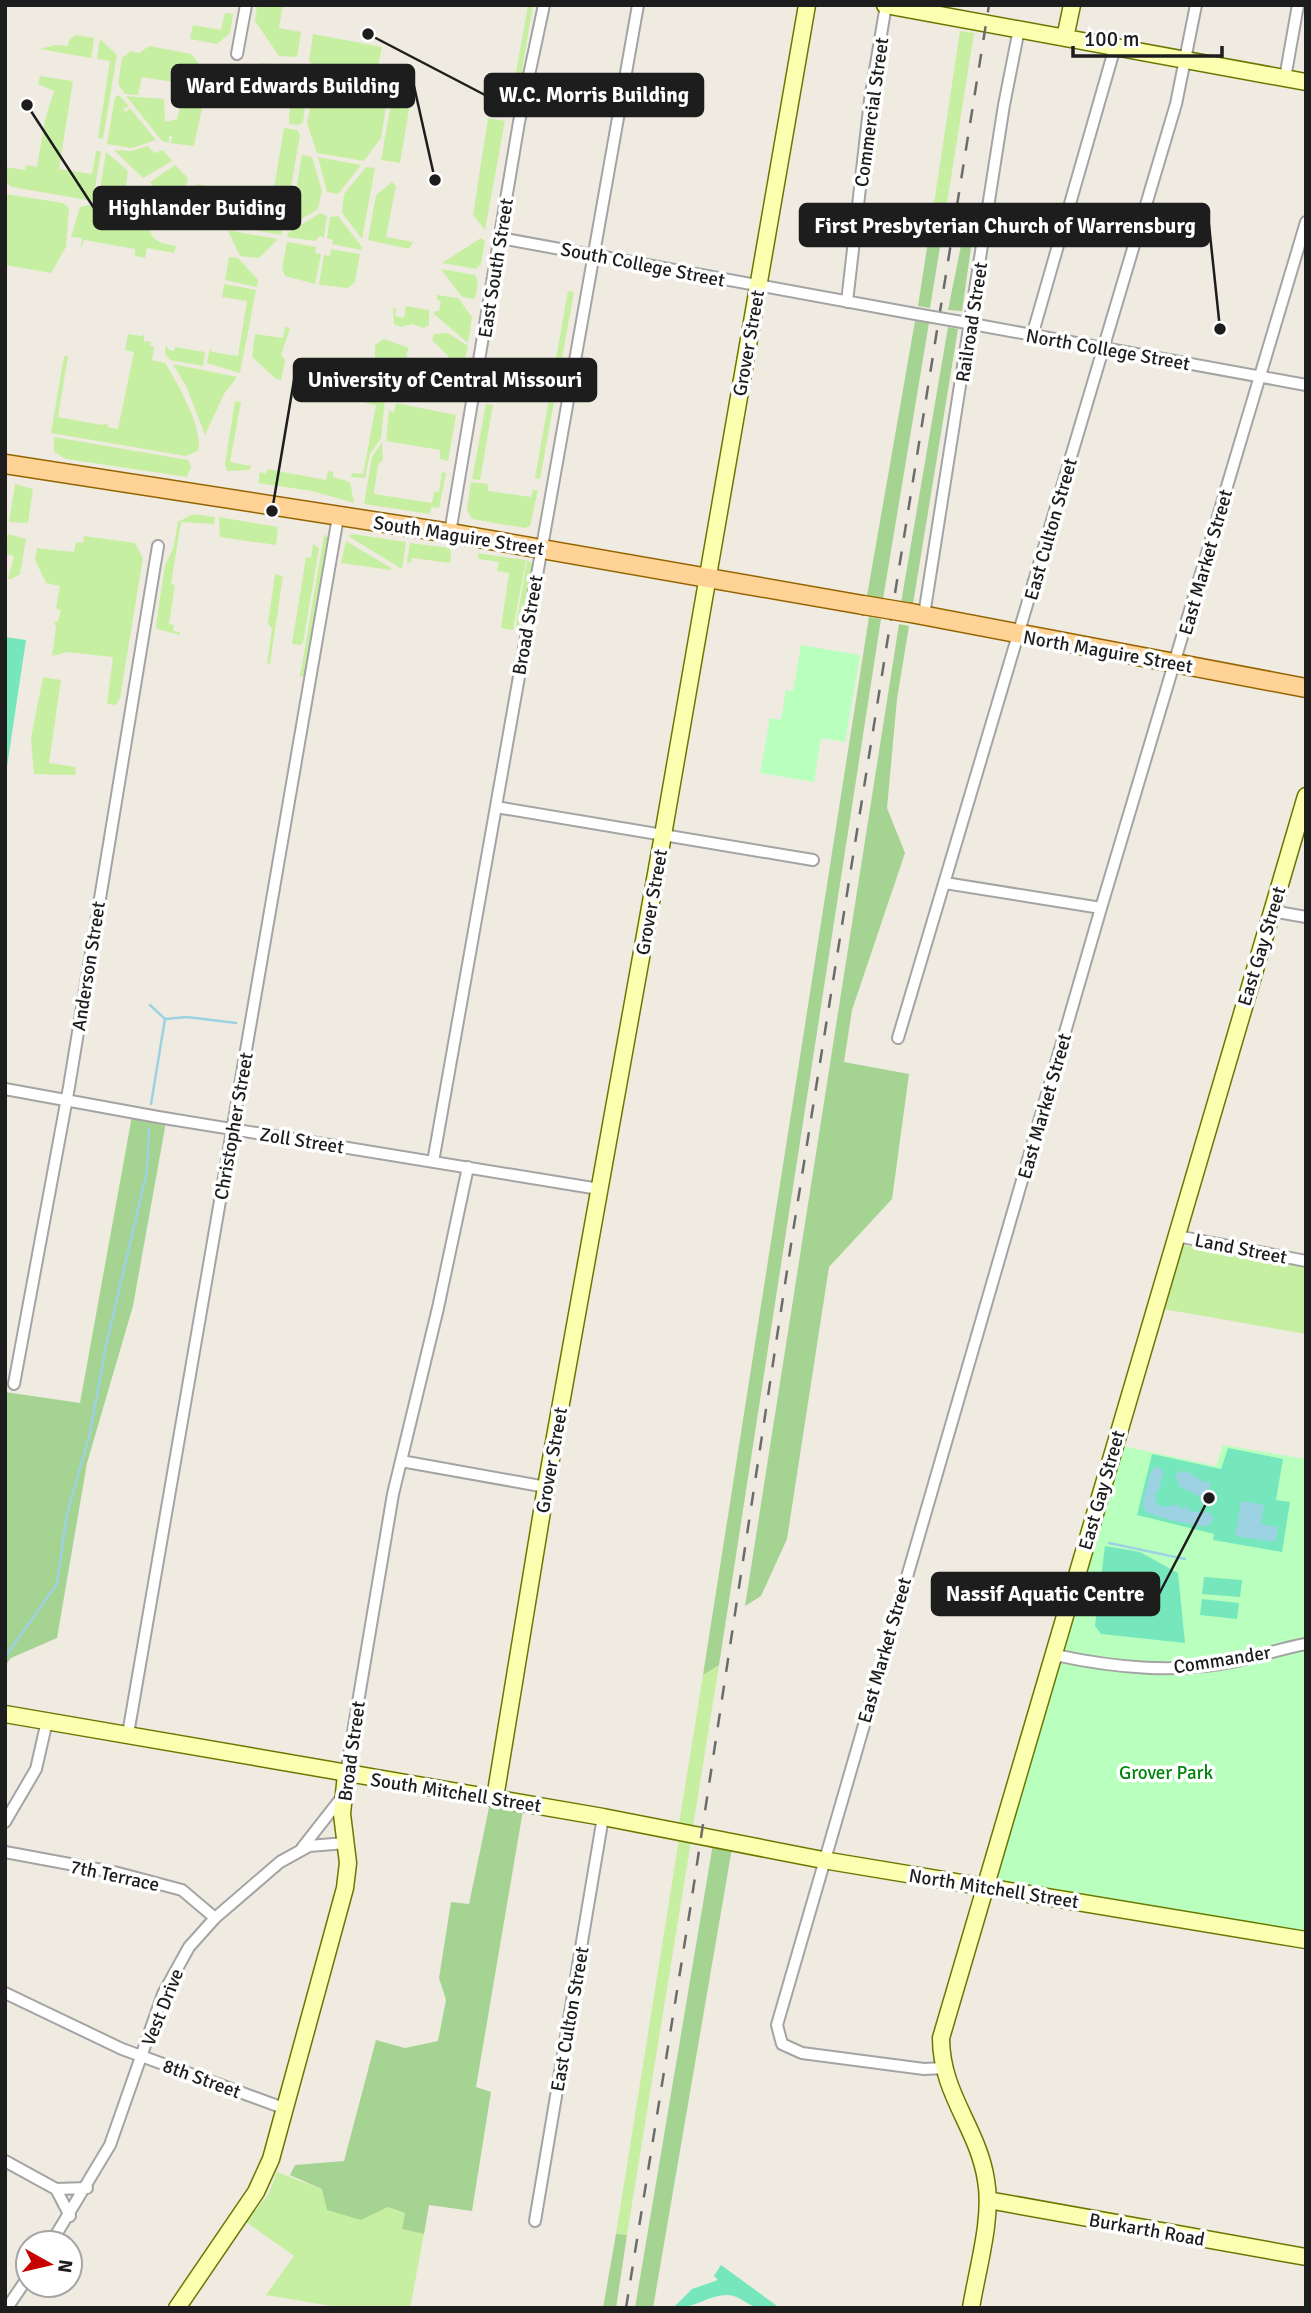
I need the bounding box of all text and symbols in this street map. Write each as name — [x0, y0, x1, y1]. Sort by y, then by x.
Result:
scale bar — [1073, 14, 1222, 58]
text: 100 m — [1084, 26, 1139, 52]
street label: Commercial Street — [850, 35, 894, 188]
callout: Ward Edwards Building — [172, 65, 414, 107]
text: Ward Edwards Building — [186, 73, 400, 99]
callout: W.C. Morris Building — [485, 74, 703, 116]
text: W.C. Morris Building — [499, 82, 689, 108]
callout: Highlander Buiding — [94, 187, 300, 229]
text: Highlander Buiding — [108, 195, 286, 221]
street label: East South Street — [473, 196, 519, 340]
callout: First Presbyterian Church of Warrensburg — [800, 204, 1209, 246]
text: First Presbyterian Church of Warrensburg — [814, 213, 1196, 239]
street label: South College Street — [559, 237, 727, 293]
street label: Railroad Street — [951, 260, 993, 384]
street label: Grover Street — [728, 288, 770, 398]
street label: North College Street — [1024, 324, 1192, 376]
callout: University of Central Missouri — [294, 359, 596, 401]
text: University of Central Missouri — [308, 367, 582, 393]
street label: East Culton Street — [1019, 455, 1083, 603]
street label: East Market Street — [1174, 486, 1238, 638]
street label: South Maguire Street — [372, 511, 546, 561]
street label: Broad Street — [507, 573, 549, 677]
street label: North Maguire Street — [1021, 625, 1195, 679]
street label: Grover Street — [631, 847, 673, 957]
street label: East Gay Street — [1232, 883, 1292, 1009]
street label: Anderson Street — [67, 899, 111, 1033]
street label: East Market Street — [1013, 1030, 1077, 1182]
street label: Christopher Street — [209, 1050, 259, 1202]
street label: Zoll Street — [258, 1123, 346, 1160]
street label: Land Street — [1193, 1228, 1289, 1270]
street label: Grover Street — [531, 1405, 573, 1515]
street label: East Gay Street — [1073, 1427, 1131, 1553]
callout: Nassif Aquatic Centre — [932, 1573, 1159, 1615]
street label: East Market Street — [853, 1574, 917, 1726]
text: Nassif Aquatic Centre — [946, 1581, 1144, 1607]
street label: Commander — [1172, 1640, 1272, 1680]
street label: Broad Street — [333, 1699, 371, 1803]
park label: Grover Park — [1119, 1761, 1214, 1785]
street label: South Mitchell Street — [369, 1768, 543, 1818]
street label: 7th Terrace — [68, 1855, 162, 1897]
street label: North Mitchell Street — [907, 1864, 1081, 1914]
street label: East Culton Street — [545, 1944, 595, 2094]
street label: Vest Drive — [137, 1965, 189, 2049]
street label: 8th Street — [160, 2054, 244, 2104]
street label: Burkarth Road — [1087, 2208, 1207, 2252]
north arrow — [14, 2229, 84, 2299]
text: N — [52, 2258, 78, 2274]

